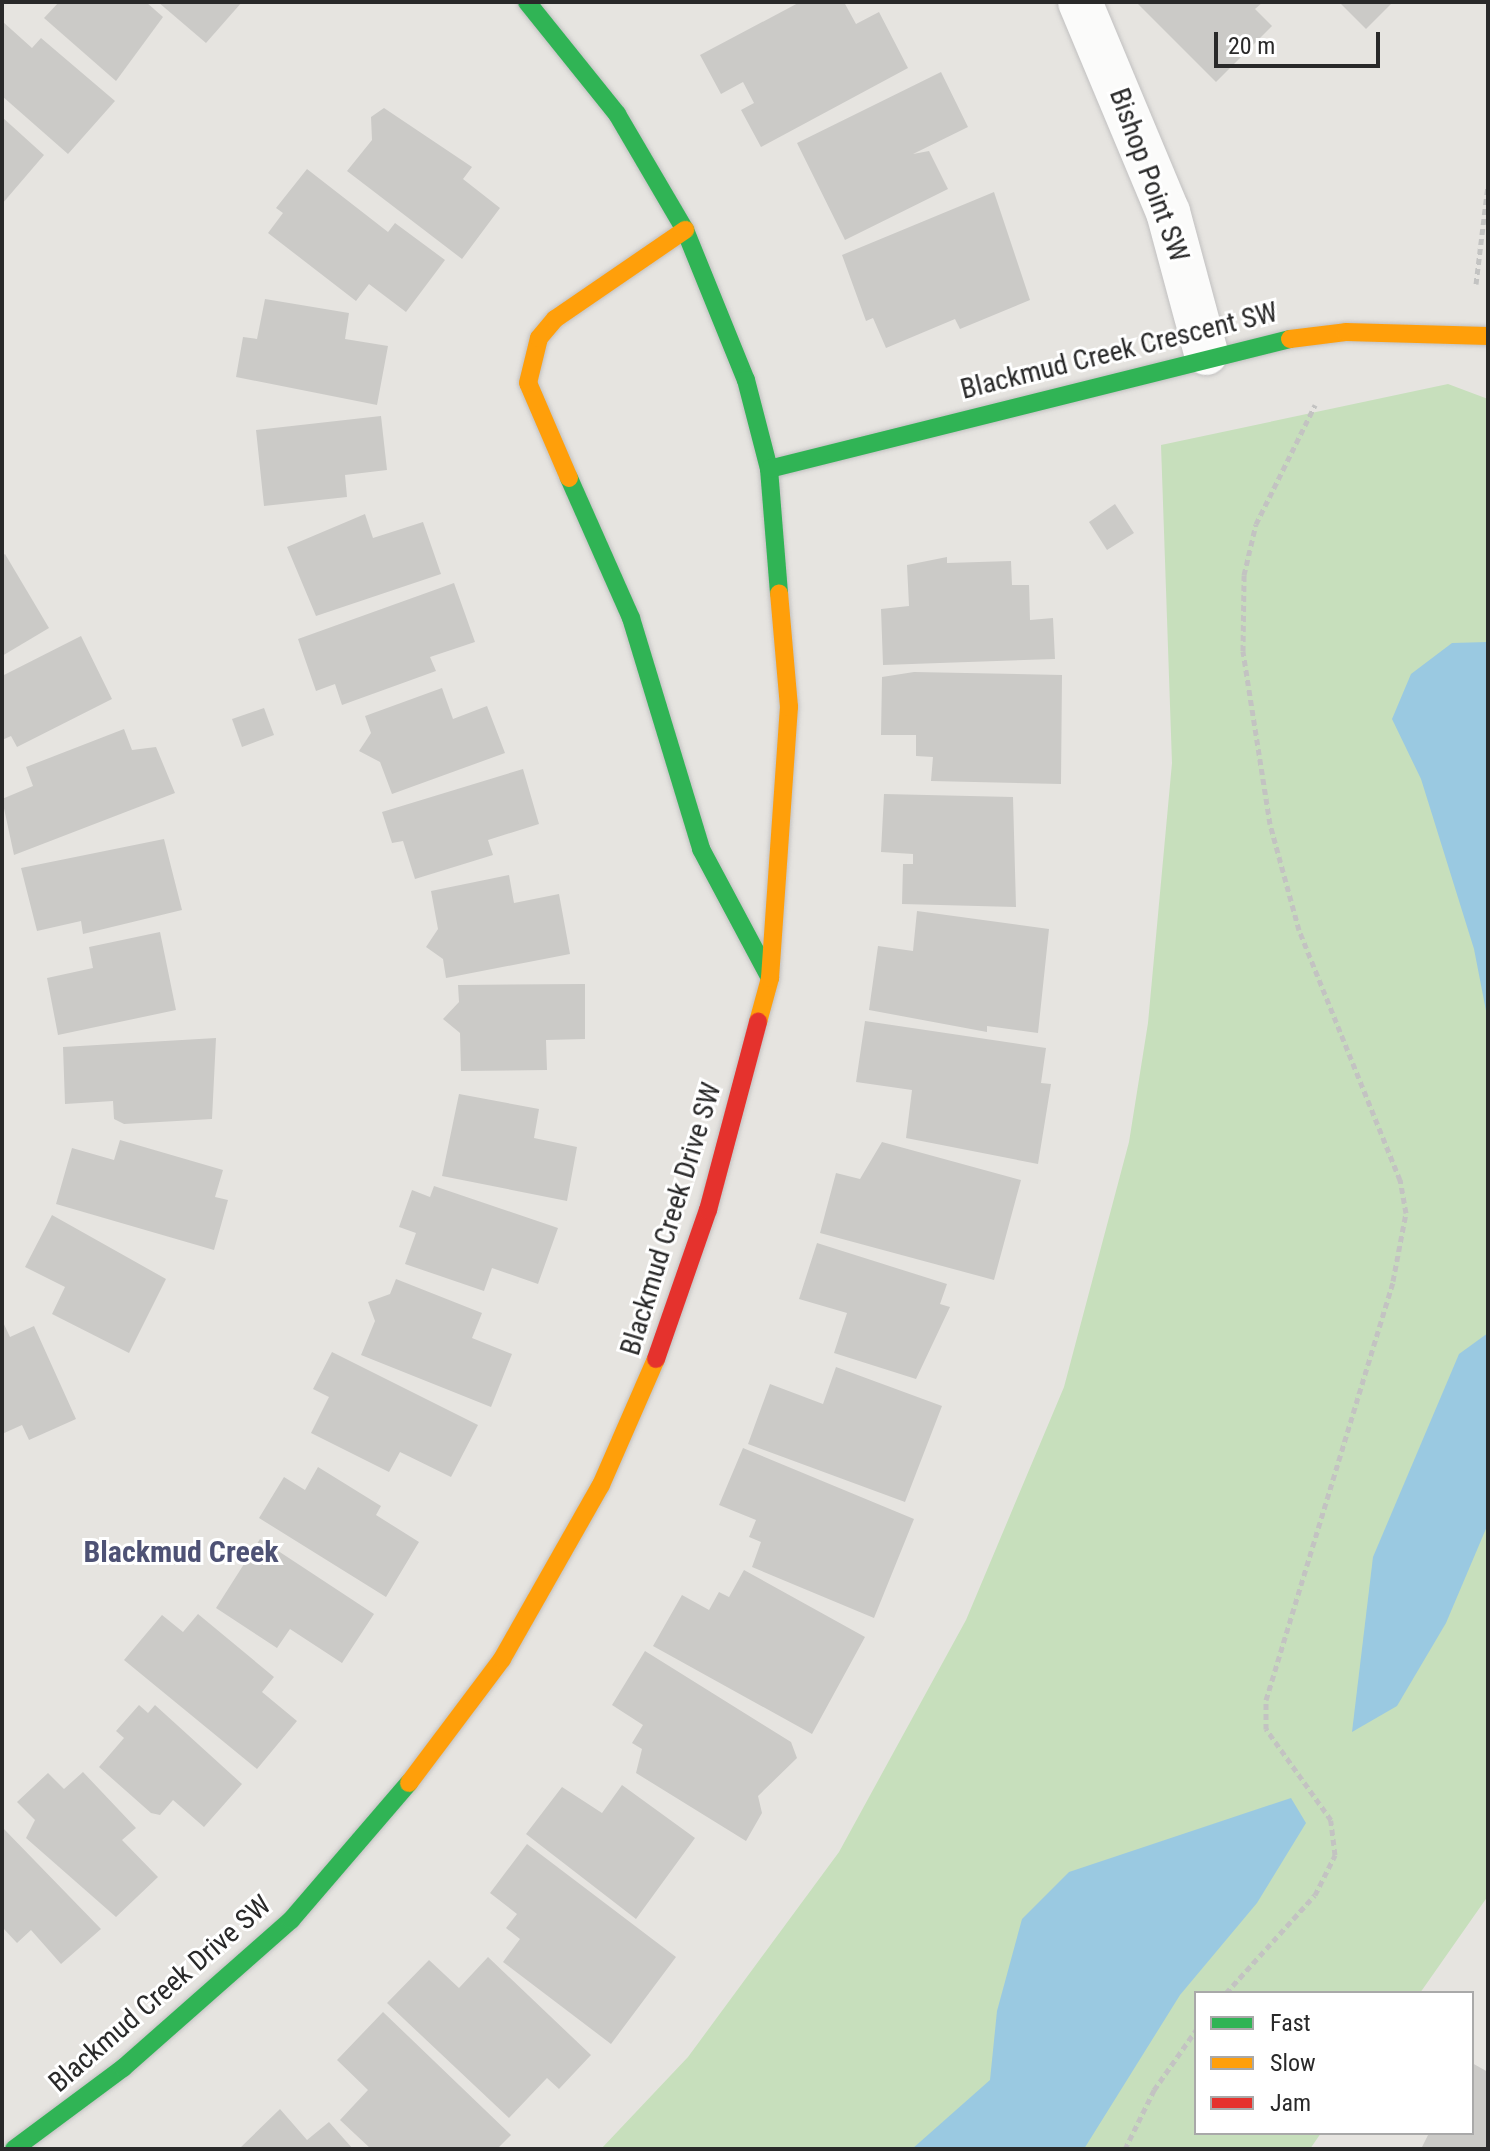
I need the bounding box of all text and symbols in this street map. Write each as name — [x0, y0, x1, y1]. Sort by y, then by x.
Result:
scale bar — [1218, 16, 1384, 66]
text: 20 m — [1228, 32, 1275, 60]
street label: Bishop Point SW — [1102, 84, 1196, 266]
street label: Blackmud Creek Crescent SW — [957, 295, 1281, 407]
street label: Blackmud Creek Drive SW — [614, 1079, 728, 1359]
district label: Blackmud Creek — [83, 1534, 279, 1570]
street label: Blackmud Creek Drive SW — [42, 1888, 278, 2100]
legend — [1194, 1991, 1474, 2135]
text: Fast — [1270, 2009, 1311, 2037]
text: Slow — [1270, 2049, 1316, 2077]
text: Jam — [1270, 2089, 1311, 2117]

